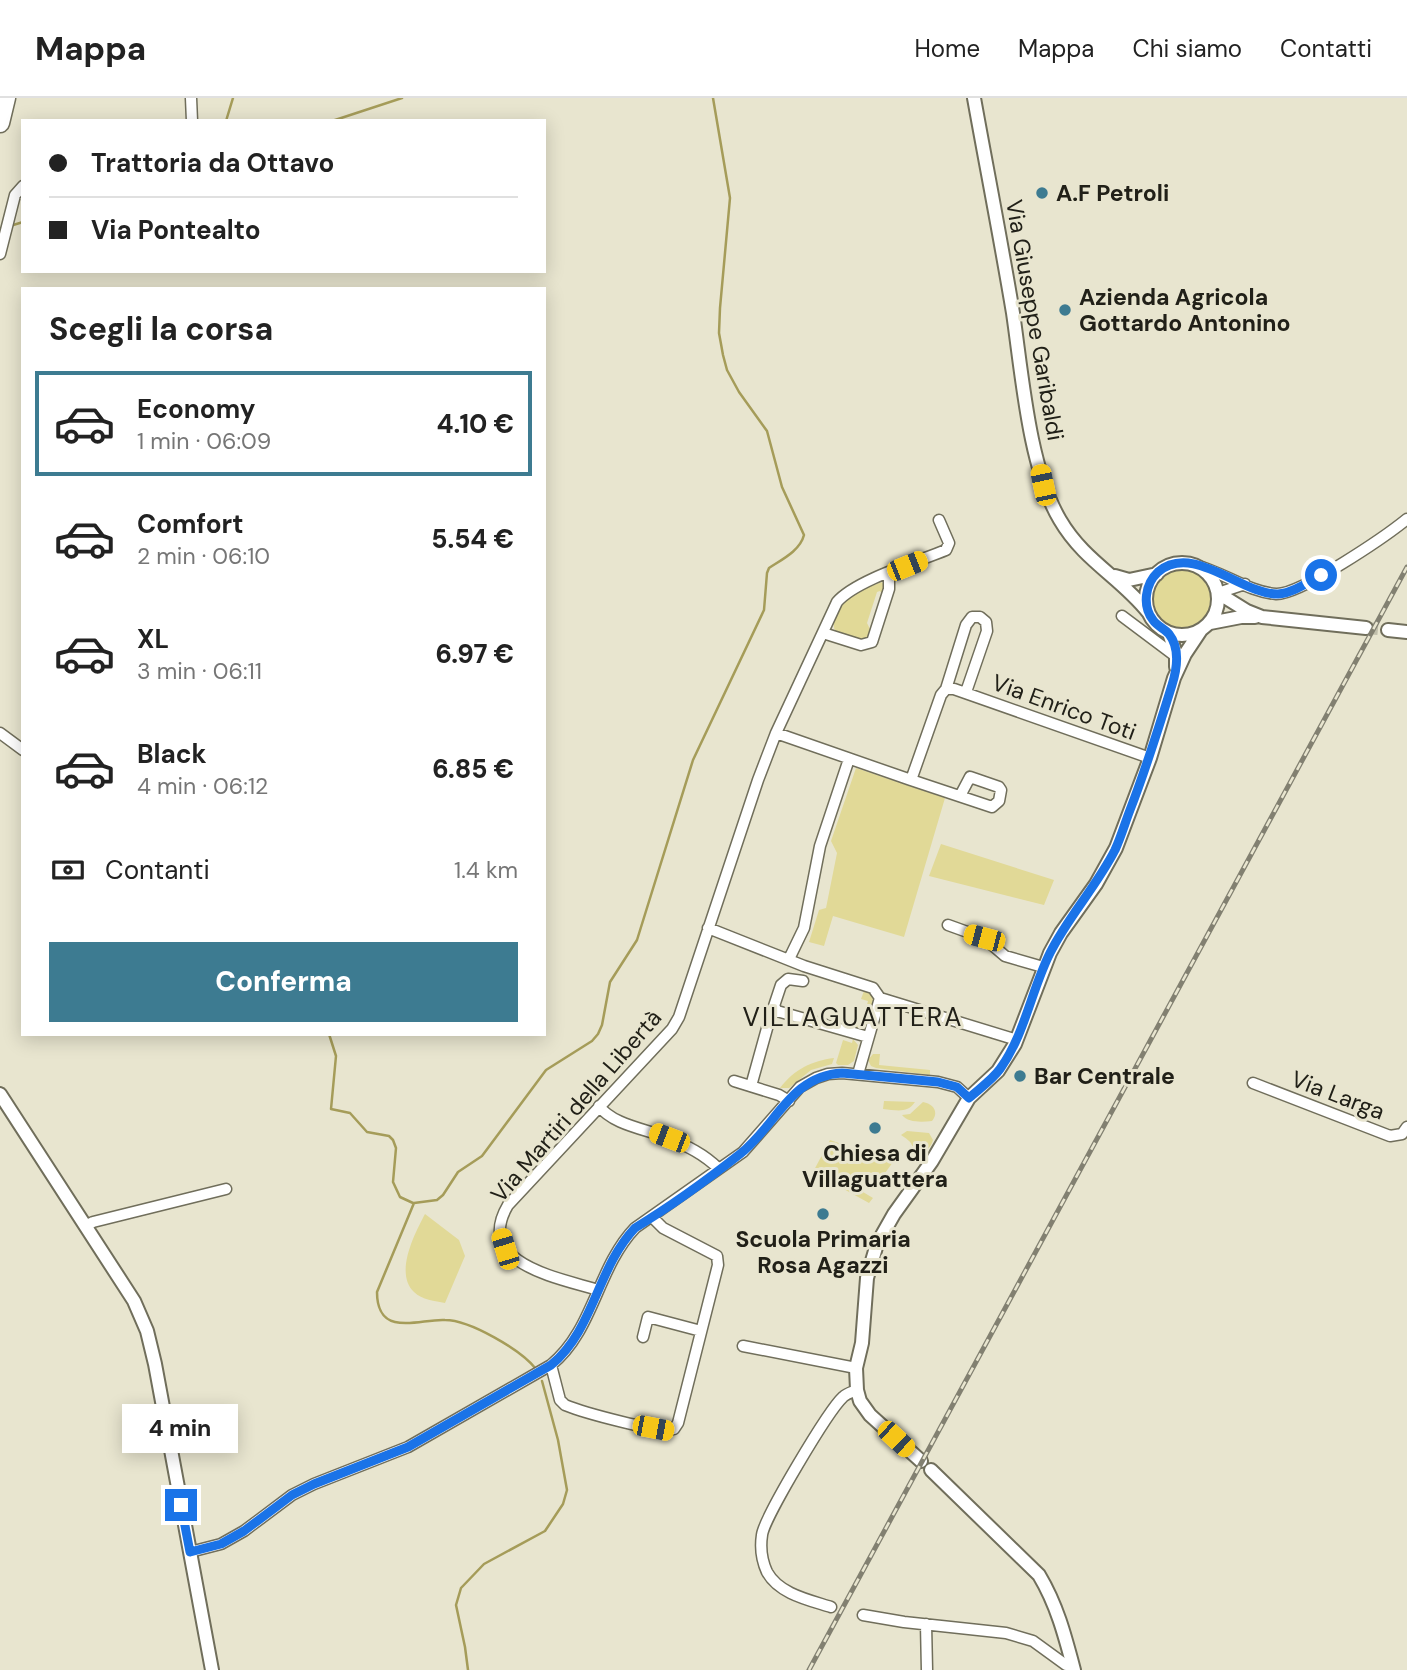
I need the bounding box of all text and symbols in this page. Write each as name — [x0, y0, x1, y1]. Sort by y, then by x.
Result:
text: Mappa — [35, 27, 146, 70]
text: Home — [914, 33, 980, 64]
text: Mappa — [1018, 33, 1094, 64]
text: Chi siamo — [1132, 33, 1242, 64]
text: Contatti — [1280, 33, 1372, 64]
text: Trattoria da Ottavo — [91, 146, 334, 180]
place label: A.F Petroli — [1056, 178, 1169, 208]
marker: A.F Petroli — [1034, 185, 1050, 201]
street label: Via Giuseppe Garibaldi — [999, 197, 1071, 443]
text: Via Pontealto — [91, 213, 261, 247]
place label: Azienda Agricola Gottardo Antonino — [1079, 282, 1291, 338]
marker: Azienda Agricola Gottardo Antonino — [1057, 302, 1073, 318]
text: Scegli la corsa — [49, 308, 273, 350]
icon: car — [53, 392, 116, 455]
text: Economy — [137, 392, 255, 426]
text: 4.10 € — [437, 407, 514, 441]
text: 1 min · 06:09 — [137, 426, 271, 456]
car — [1029, 462, 1058, 508]
icon: car — [53, 507, 116, 570]
text: Comfort — [137, 507, 243, 541]
text: 5.54 € — [431, 522, 514, 556]
text: 2 min · 06:10 — [137, 541, 270, 571]
car — [884, 548, 931, 584]
route start — [1305, 559, 1337, 591]
icon: car — [53, 622, 116, 685]
text: XL — [137, 622, 169, 656]
text: 6.97 € — [436, 637, 514, 671]
text: 3 min · 06:11 — [137, 656, 262, 686]
street label: Via Enrico Toti — [988, 667, 1140, 747]
icon: car — [53, 737, 116, 800]
text: Black — [137, 737, 207, 771]
text: 6.85 € — [432, 752, 514, 786]
text: 4 min · 06:12 — [137, 771, 268, 801]
icon: cash — [49, 851, 87, 889]
text: Contanti — [105, 853, 210, 887]
text: 1.4 km — [454, 855, 518, 885]
car — [961, 922, 1008, 954]
button: Conferma — [49, 942, 518, 1022]
district label: VILLAGUATTERA — [743, 1000, 963, 1034]
street label: Via Martiri della Libertà — [484, 1003, 668, 1209]
place label: Bar Centrale — [1034, 1061, 1175, 1091]
street label: Via Larga — [1287, 1063, 1389, 1127]
marker: Bar Centrale — [1012, 1068, 1028, 1084]
marker: Chiesa di Villaguattera — [867, 1120, 883, 1136]
car — [646, 1121, 693, 1155]
place label: Chiesa di Villaguattera — [802, 1138, 948, 1194]
marker: Scuola Primaria Rosa Agazzi — [815, 1206, 831, 1222]
place label: Scuola Primaria Rosa Agazzi — [735, 1224, 911, 1280]
car — [489, 1226, 522, 1272]
callout: 4 min — [123, 1404, 239, 1452]
text: 4 min — [149, 1413, 211, 1443]
car — [631, 1414, 676, 1442]
car — [874, 1417, 919, 1461]
route end — [165, 1489, 197, 1521]

